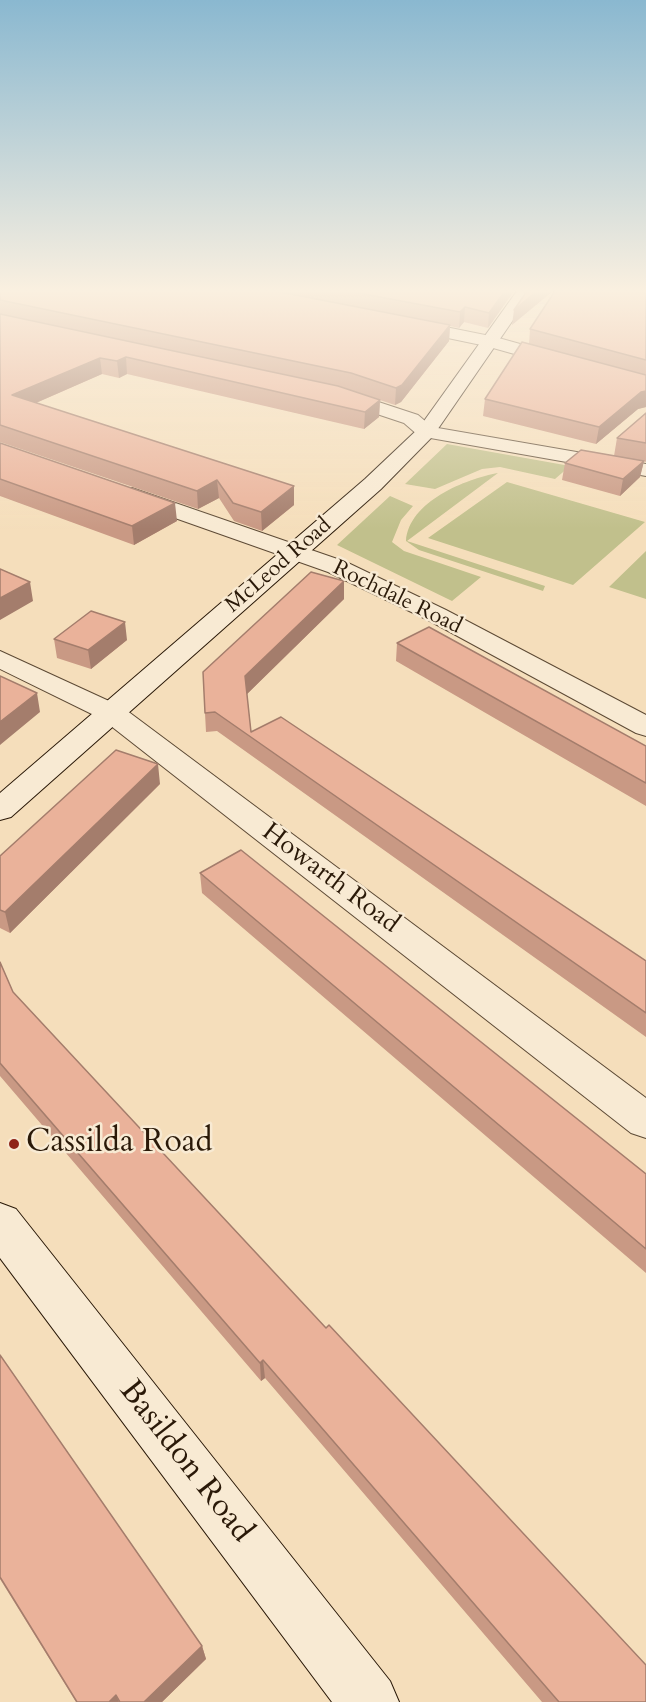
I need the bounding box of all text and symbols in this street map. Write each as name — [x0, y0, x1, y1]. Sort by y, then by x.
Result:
street label: McLeod Road — [221, 513, 337, 619]
street label: Rochdale Road — [328, 555, 466, 641]
street label: Howarth Road — [255, 817, 405, 941]
place label: Cassilda Road — [26, 1125, 213, 1163]
marker: Cassilda Road — [7, 1137, 21, 1151]
street label: Basildon Road — [110, 1373, 260, 1551]

